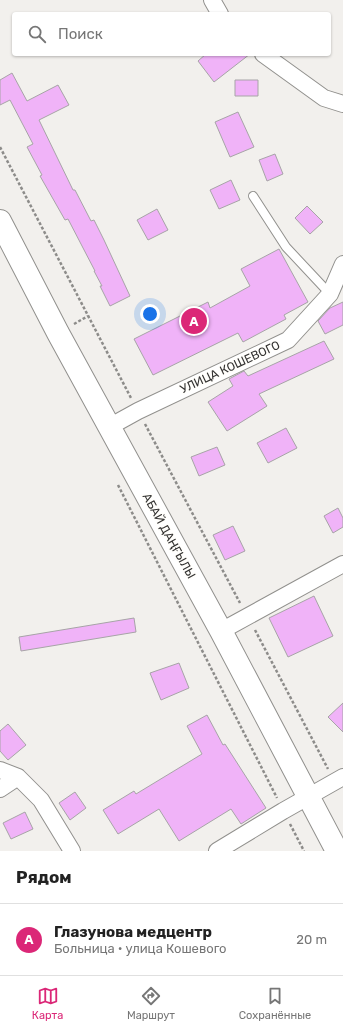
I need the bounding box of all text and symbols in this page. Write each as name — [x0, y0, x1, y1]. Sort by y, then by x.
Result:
search box — [12, 12, 331, 56]
icon: search — [26, 23, 48, 45]
text: Поиск — [58, 25, 103, 43]
your location — [140, 304, 160, 324]
pin: A — [181, 306, 207, 336]
street label: УЛИЦА КОШЕВОГО — [178, 338, 282, 396]
street label: АБАЙ ДАҢҒЫЛЫ — [140, 491, 198, 581]
text: Рядом — [16, 867, 72, 887]
text: Глазунова медцентр — [54, 923, 212, 941]
text: A — [24, 932, 34, 947]
text: 20 m — [296, 932, 327, 947]
text: Больница · улица Кошевого — [54, 941, 227, 956]
tab: Карта — [32, 985, 63, 1022]
tab: Маршрут — [127, 985, 175, 1022]
tab: Сохранённые — [239, 985, 311, 1022]

